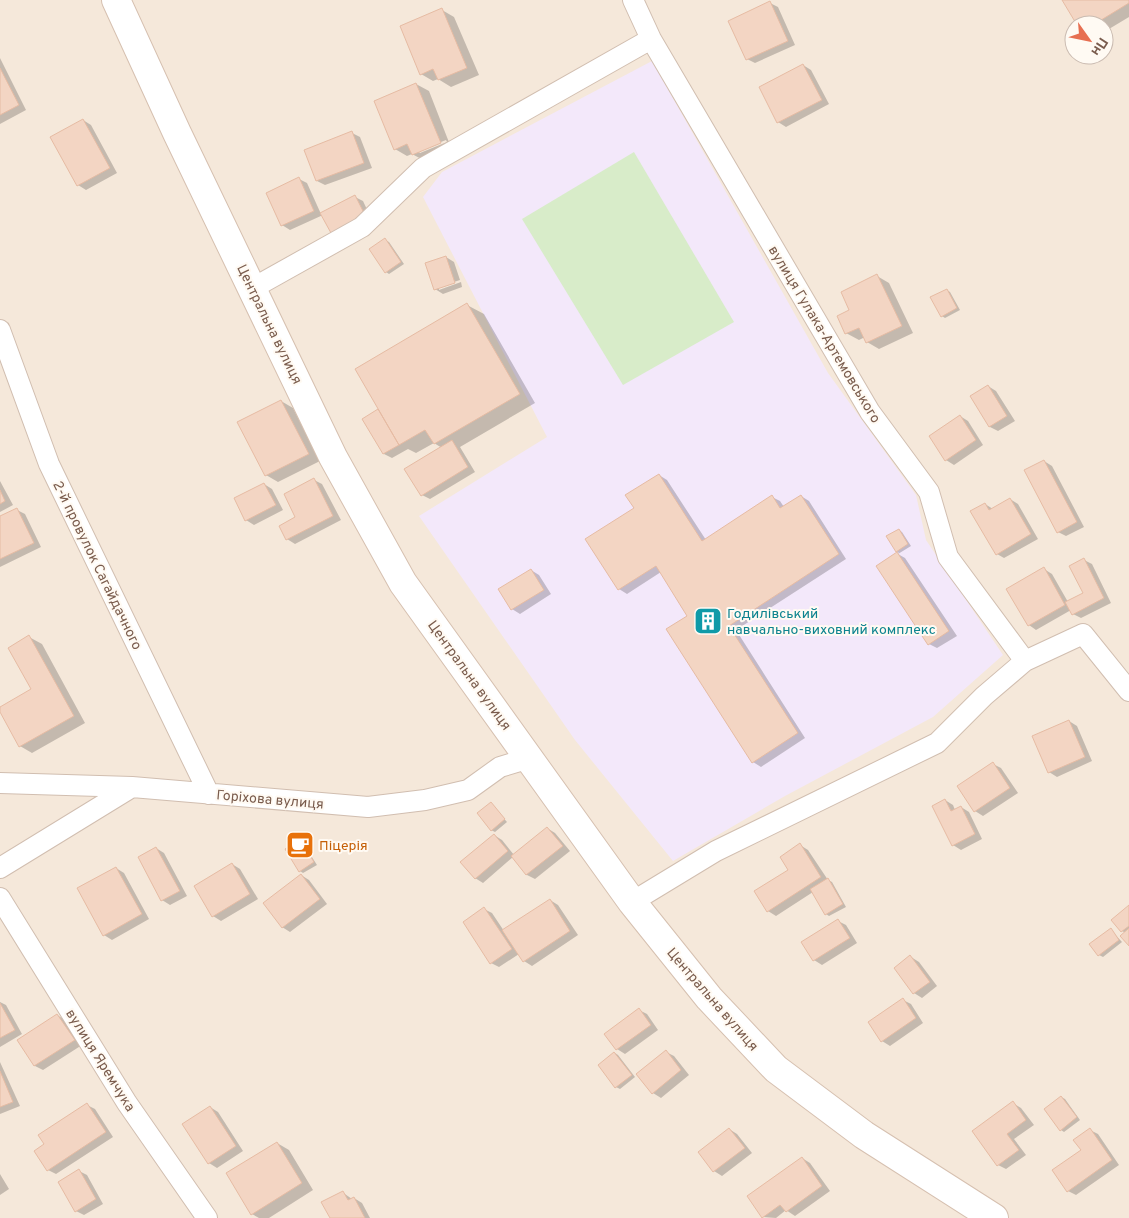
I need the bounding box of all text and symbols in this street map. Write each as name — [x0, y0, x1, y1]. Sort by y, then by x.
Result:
north arrow — [1064, 15, 1114, 65]
text: Пн — [1086, 34, 1111, 59]
street label: вулиця Гулака-Артемовського — [764, 243, 884, 427]
street label: Центральна вулиця — [232, 262, 305, 387]
street label: 2-й провулок Сагайдачного — [48, 478, 145, 653]
building icon: Годилівський навчально-виховний комплекс — [693, 606, 723, 636]
place label: Годилівський навчально-виховний комплекс — [727, 606, 936, 639]
street label: Центральна вулиця — [423, 618, 514, 734]
street label: Горіхова вулиця — [215, 787, 324, 814]
cafe icon: Піцерія — [285, 830, 315, 860]
place label: Піцерія — [319, 838, 368, 855]
street label: Центральна вулиця — [662, 945, 761, 1055]
street label: вулиця Яремчука — [61, 1006, 138, 1115]

